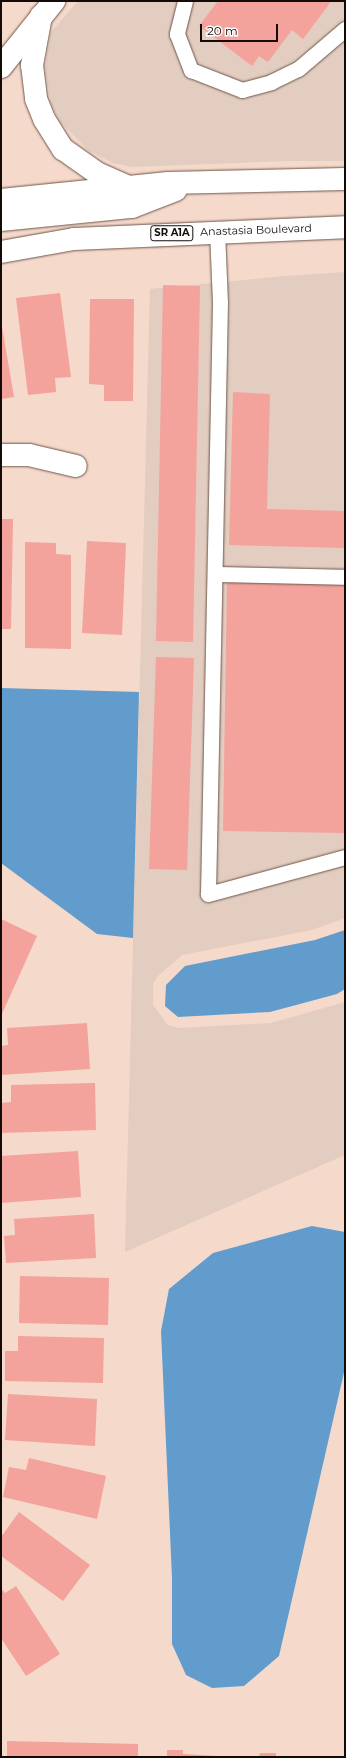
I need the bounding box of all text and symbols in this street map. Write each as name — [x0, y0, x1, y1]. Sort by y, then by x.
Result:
scale bar — [202, 16, 280, 42]
text: 20 m — [207, 23, 238, 38]
street label: Anastasia Boulevard — [200, 221, 312, 239]
road number: SR A1A — [150, 225, 194, 241]

